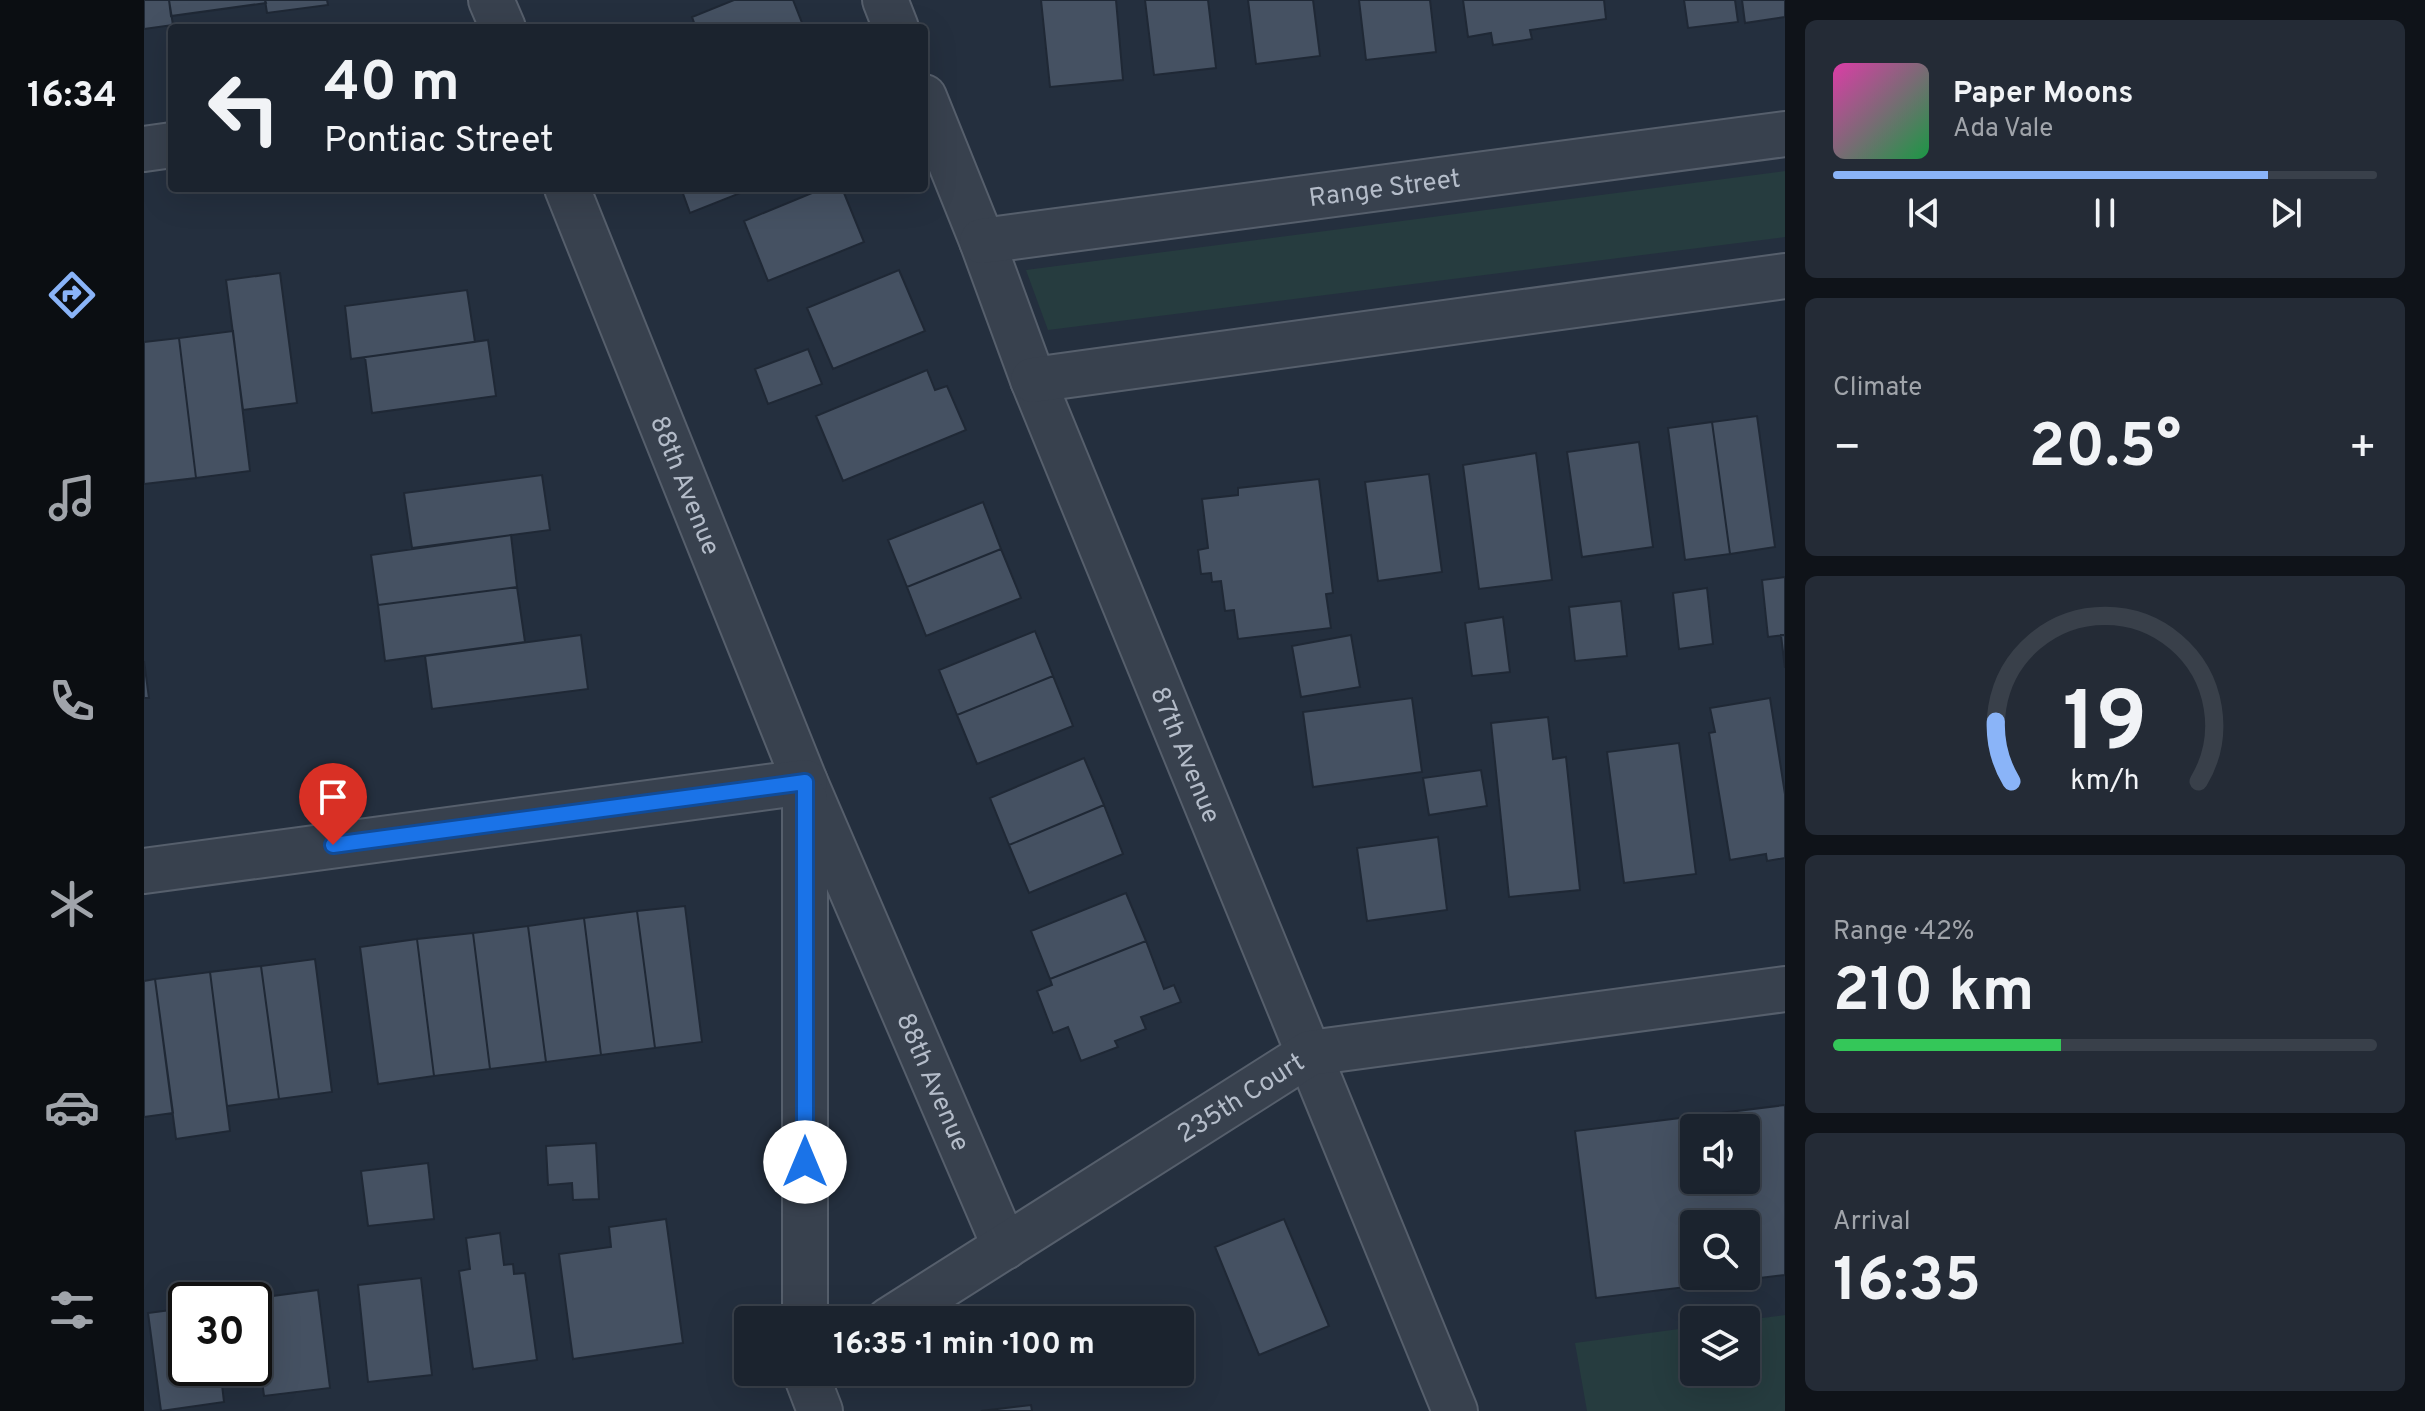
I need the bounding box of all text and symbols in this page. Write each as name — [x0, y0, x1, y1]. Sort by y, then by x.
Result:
text: 40 m — [324, 50, 460, 120]
icon: left — [192, 56, 296, 160]
text: 16:34 — [27, 74, 117, 120]
text: Paper Moons — [1953, 76, 2133, 113]
text: Ada Vale — [1953, 113, 2053, 146]
text: Pontiac Street — [324, 119, 554, 165]
street label: Range Street — [1307, 163, 1462, 216]
icon: previous — [1902, 191, 1946, 235]
icon: pause — [2083, 191, 2127, 235]
icon: next — [2264, 191, 2308, 235]
icon: directions — [44, 267, 100, 323]
text: Climate — [1833, 372, 1922, 405]
street label: 88th Avenue — [641, 411, 726, 560]
text: 20.5° — [2029, 412, 2181, 488]
text: − — [1833, 422, 1861, 478]
text: + — [2349, 422, 2377, 478]
icon: music — [44, 470, 100, 526]
icon: phone — [44, 673, 100, 729]
text: 19 — [2063, 674, 2147, 779]
street label: 87th Avenue — [1141, 682, 1227, 829]
pin — [299, 763, 367, 845]
text: km/h — [2070, 764, 2140, 800]
icon: arrive — [311, 775, 355, 819]
icon: climate — [44, 876, 100, 932]
text: Range · 42% — [1833, 916, 1974, 949]
text: 210 km — [1833, 956, 2034, 1032]
street label: 88th Avenue — [887, 1008, 976, 1157]
street label: 235th Court — [1172, 1047, 1311, 1152]
icon: car — [44, 1079, 100, 1135]
map controls — [1680, 1114, 1760, 1386]
button: sound — [1680, 1114, 1760, 1194]
position arrow — [763, 1120, 847, 1204]
text: Arrival — [1833, 1206, 1911, 1239]
button: search — [1680, 1210, 1760, 1290]
text: 16:35 — [1833, 1246, 1981, 1322]
icon: filters — [44, 1282, 100, 1338]
speed limit sign: 30 — [168, 1282, 272, 1386]
button: layers — [1680, 1306, 1760, 1386]
text: 16:35 · 1 min · 100 m — [833, 1327, 1095, 1364]

